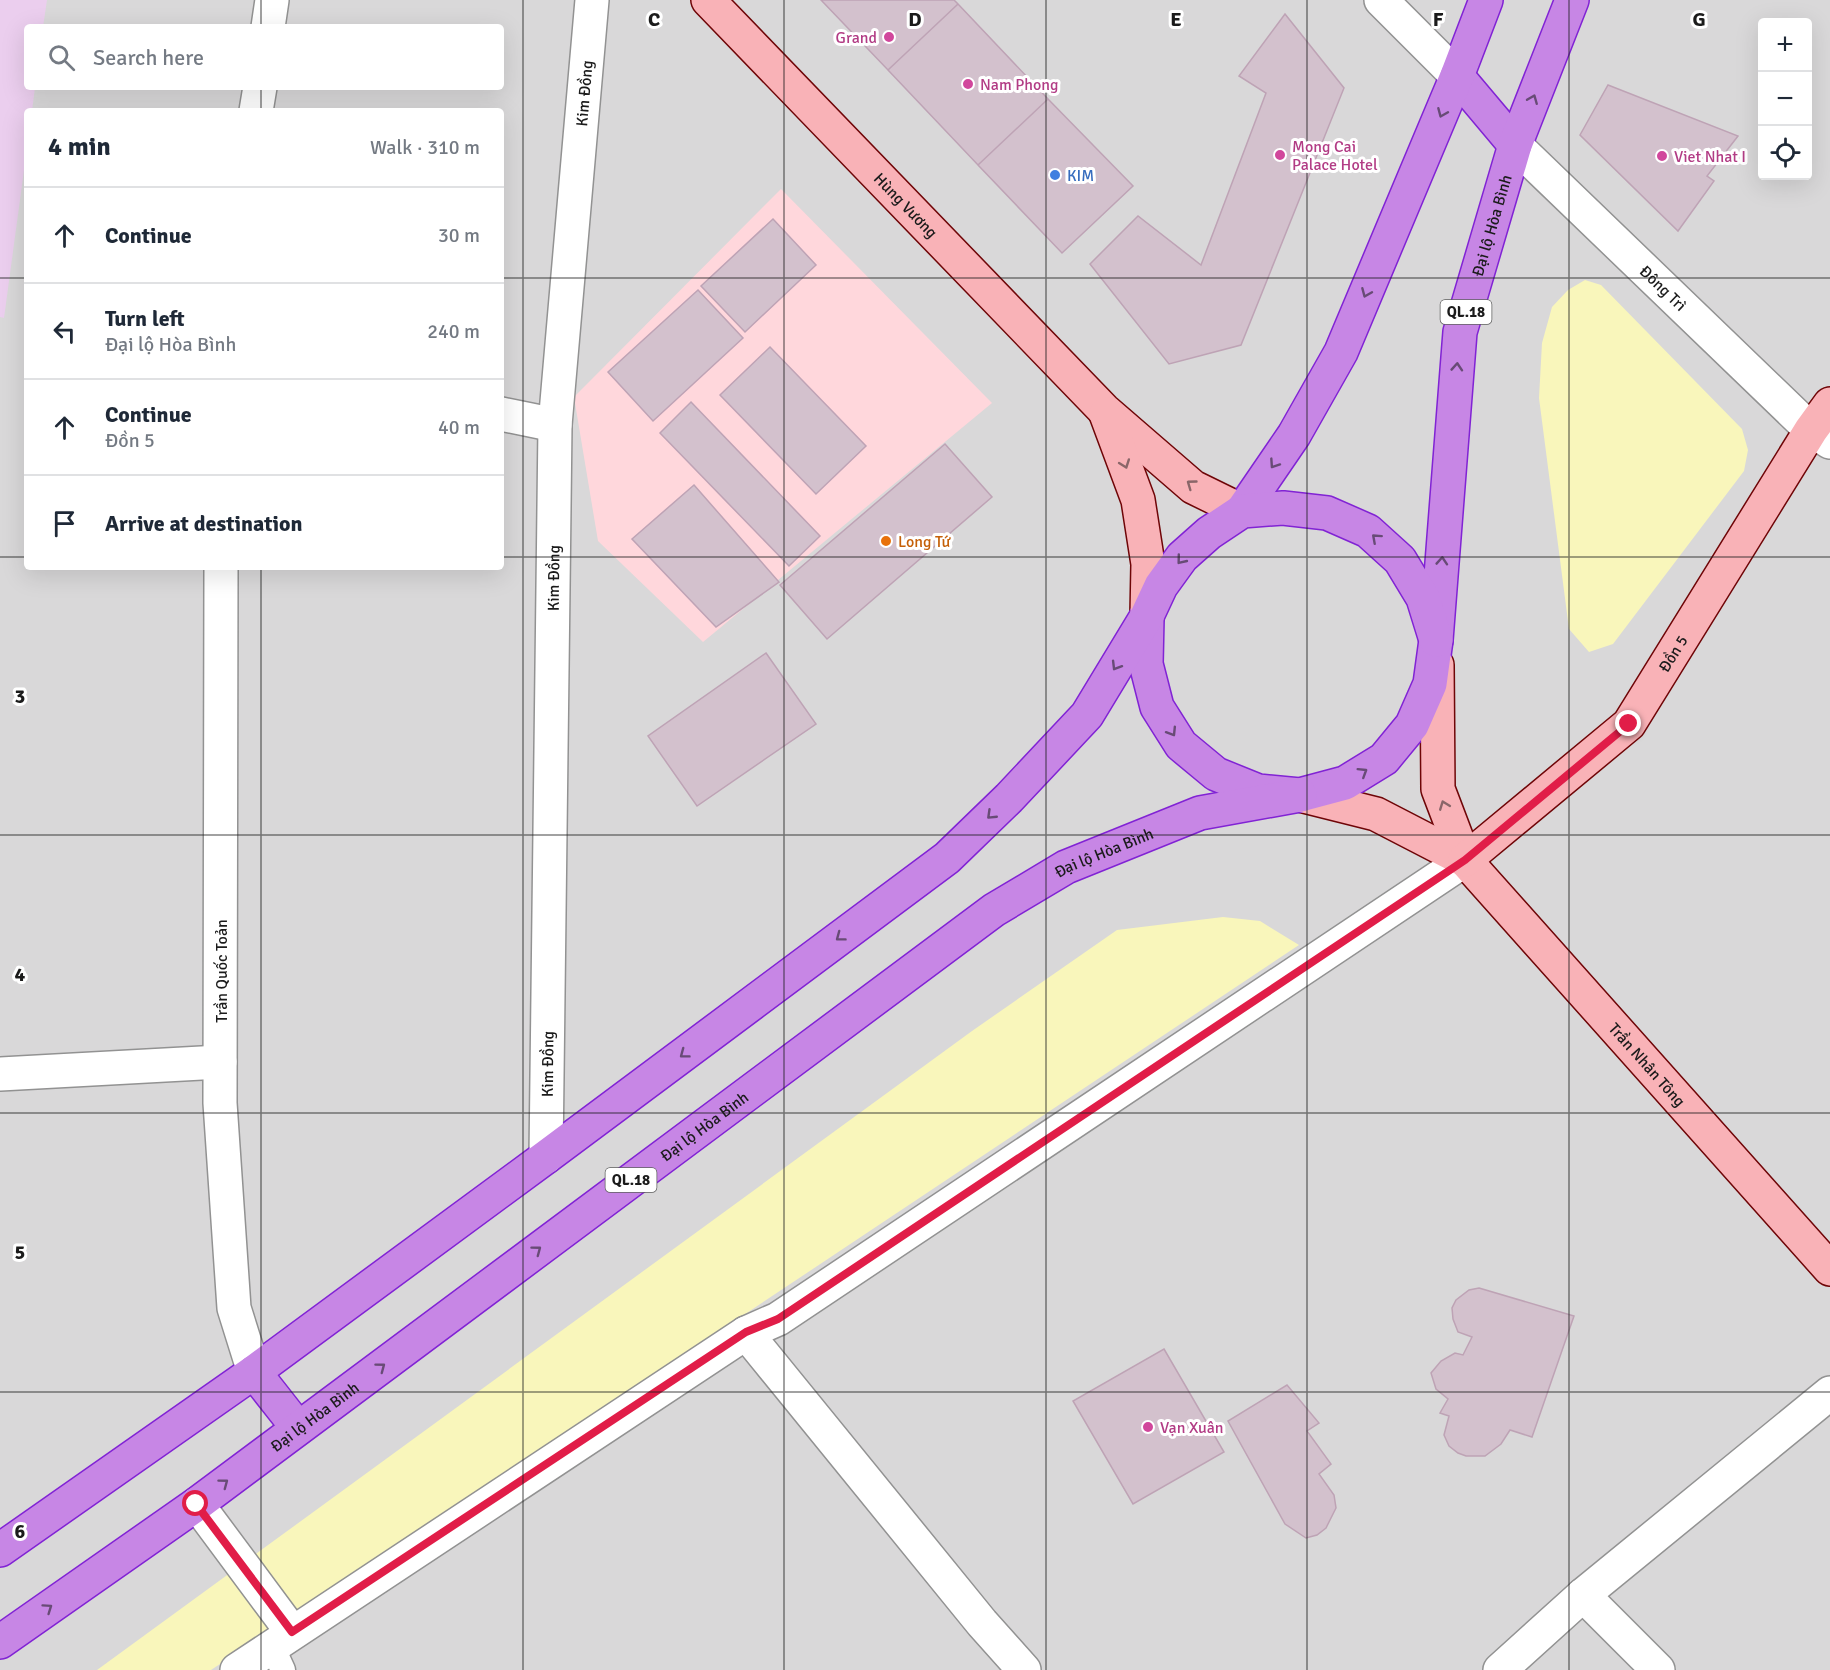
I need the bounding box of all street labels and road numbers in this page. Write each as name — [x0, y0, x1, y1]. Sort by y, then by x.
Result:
street label: Kim Đồng — [572, 59, 598, 127]
street label: Hùng Vương — [869, 169, 941, 243]
street label: Đại lộ Hòa Bình — [1468, 172, 1517, 279]
street label: Đông Trì — [1635, 262, 1690, 316]
road number: QL.18 — [1440, 300, 1492, 324]
street label: Kim Đồng — [544, 545, 565, 611]
street label: Đồn 5 — [1655, 632, 1693, 676]
street label: Đại lộ Hòa Bình — [1051, 824, 1157, 883]
street label: Trần Quốc Toản — [212, 919, 232, 1023]
street label: Trần Nhân Tông — [1604, 1019, 1689, 1111]
street label: Kim Đồng — [538, 1031, 559, 1097]
street label: Đại lộ Hòa Bình — [657, 1087, 753, 1166]
road number: QL.18 — [606, 1168, 656, 1192]
street label: Đại lộ Hòa Bình — [267, 1378, 363, 1457]

